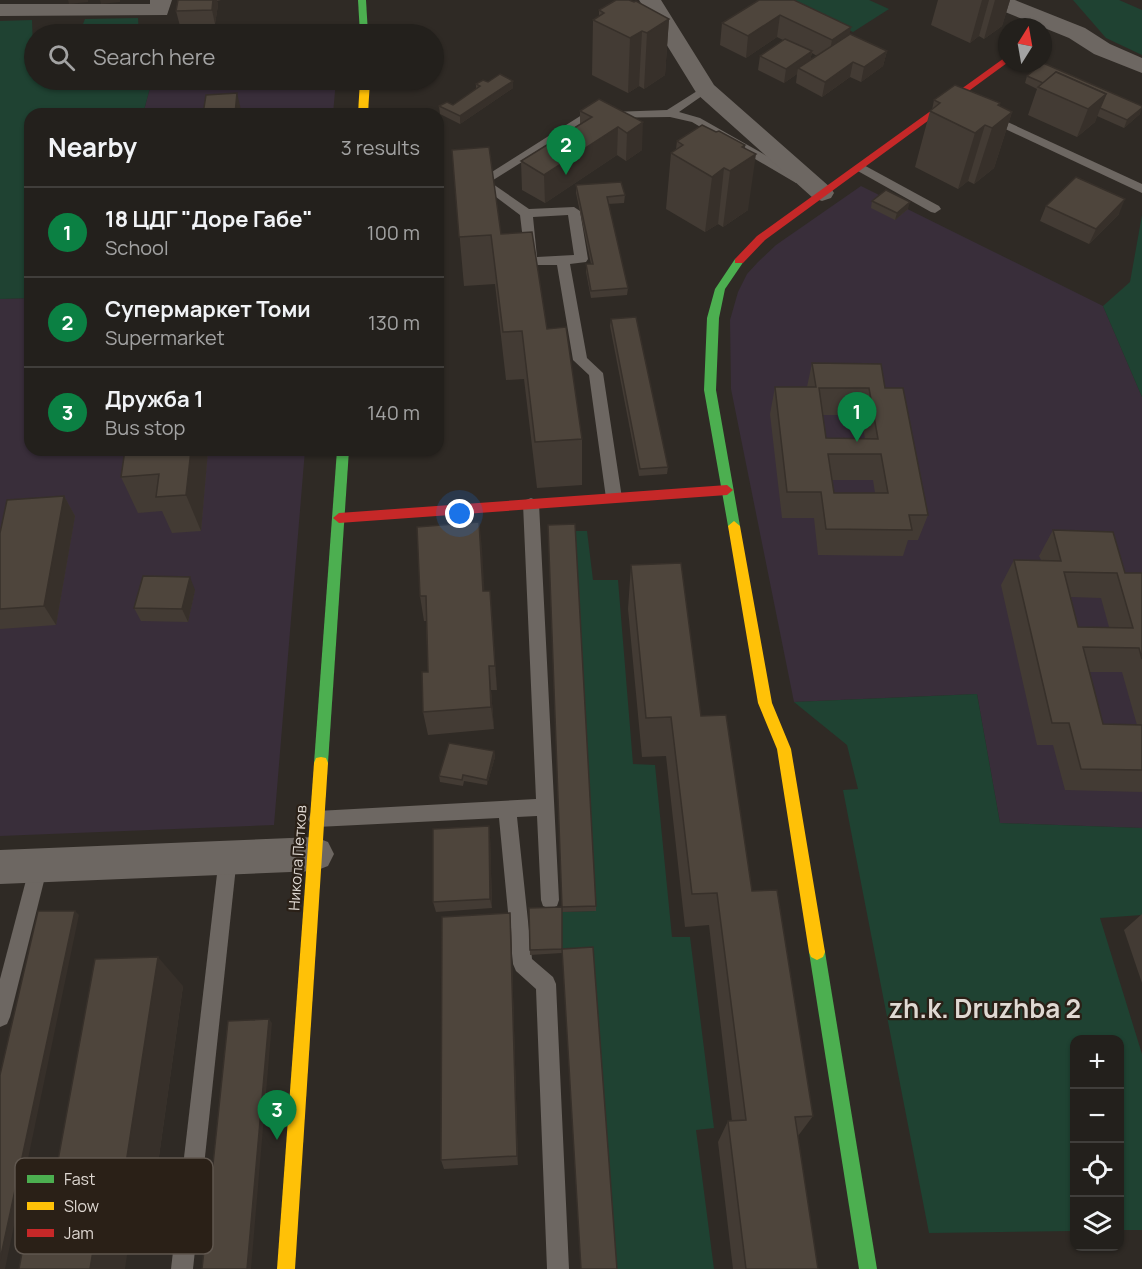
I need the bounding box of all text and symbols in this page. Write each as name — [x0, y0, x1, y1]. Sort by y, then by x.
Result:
north arrow — [998, 18, 1052, 72]
search box — [24, 24, 444, 90]
icon: search — [45, 41, 78, 74]
text: Search here — [93, 42, 215, 72]
pin: 2 — [546, 126, 586, 175]
text: Nearby — [48, 129, 137, 165]
text: 3 results — [341, 134, 420, 161]
text: 18 ЦДГ "Доре Габе" — [105, 204, 313, 234]
text: 1 — [63, 219, 72, 246]
text: 100 m — [367, 219, 420, 246]
text: School — [105, 234, 169, 261]
text: Супермаркет Томи — [105, 294, 311, 324]
text: 2 — [62, 309, 73, 336]
text: 130 m — [368, 309, 420, 336]
text: Supermarket — [105, 324, 225, 351]
text: Дружба 1 — [105, 384, 204, 414]
pin: 1 — [838, 392, 876, 442]
text: 3 — [62, 399, 73, 426]
text: 140 m — [367, 399, 420, 426]
text: Bus stop — [105, 414, 185, 441]
your location — [445, 499, 474, 528]
street label: Никола Петков — [283, 804, 312, 911]
district label: zh.k. Druzhba 2 — [889, 990, 1081, 1026]
map controls — [1070, 1035, 1124, 1251]
button: + — [1070, 1035, 1124, 1089]
button: − — [1070, 1089, 1124, 1143]
pin: 3 — [258, 1090, 296, 1140]
button: locate — [1070, 1143, 1124, 1197]
legend — [15, 1158, 213, 1254]
text: Fast — [64, 1168, 95, 1190]
text: Slow — [64, 1195, 99, 1217]
button: layers — [1070, 1197, 1124, 1251]
text: Jam — [64, 1222, 94, 1244]

